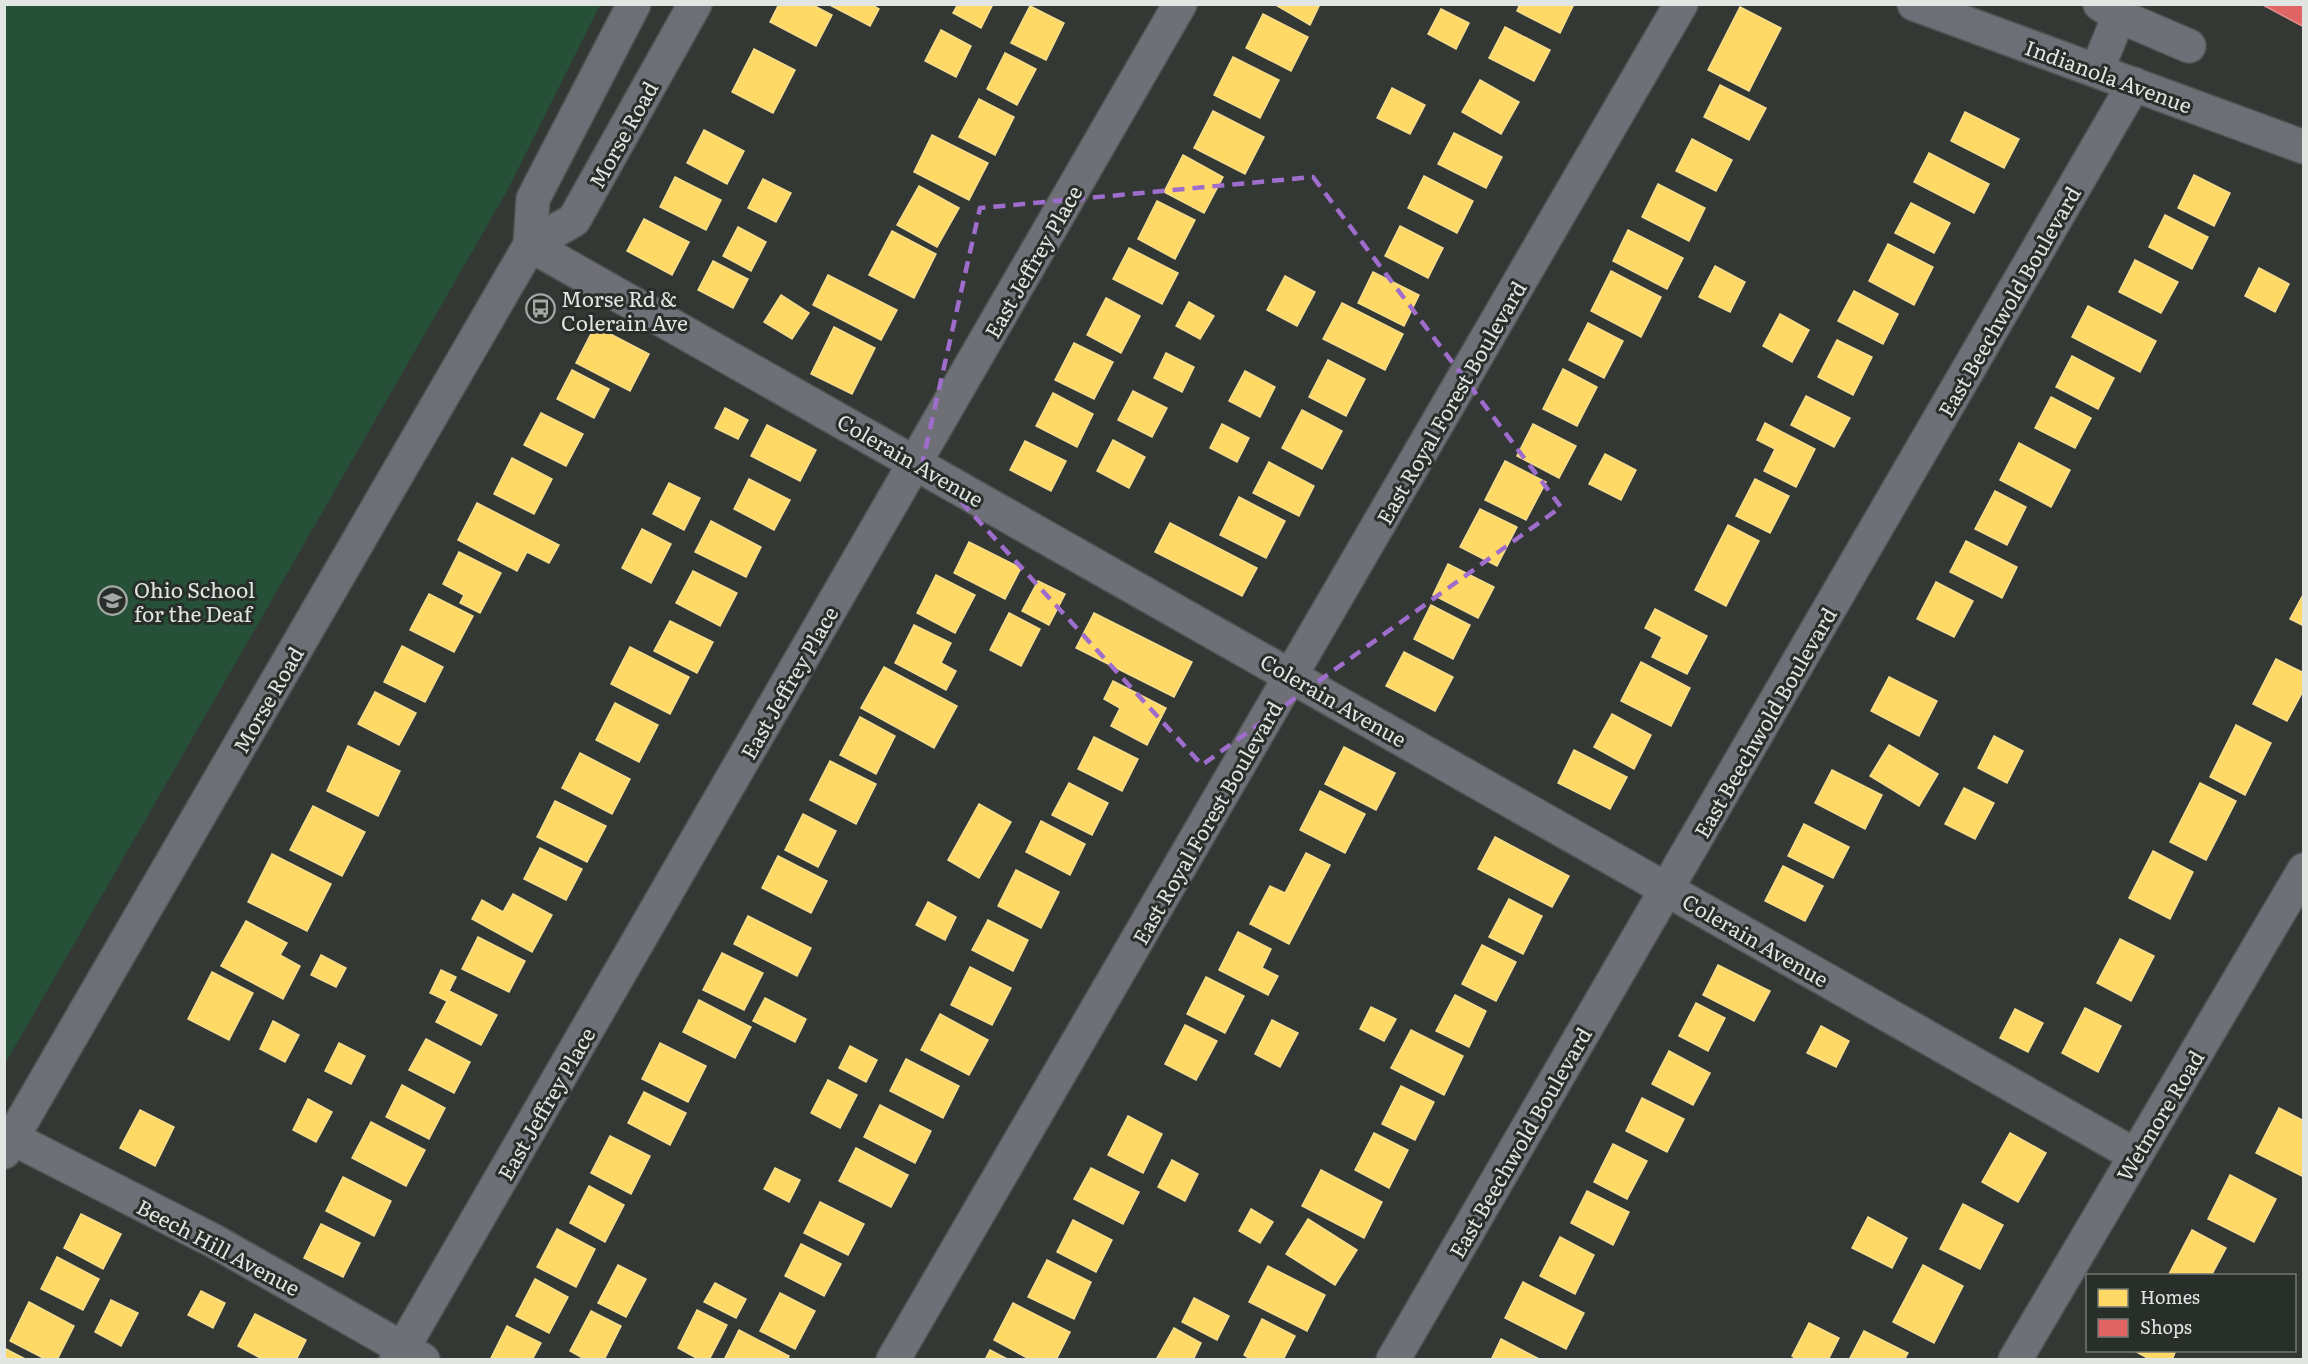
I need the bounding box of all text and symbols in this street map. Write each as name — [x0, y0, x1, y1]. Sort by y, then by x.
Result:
street label: Indianola Avenue — [2021, 30, 2197, 120]
street label: Morse Road — [580, 75, 664, 193]
street label: East Jeffrey Place — [976, 179, 1088, 343]
street label: East Beechwold Boulevard — [1929, 180, 2087, 422]
street label: East Royal Forest Boulevard — [1367, 274, 1533, 529]
place label: Morse Rd & Colerain Ave — [561, 282, 688, 337]
bus stop icon: Morse Rd & Colerain Ave — [524, 293, 556, 325]
street label: Colerain Avenue — [832, 405, 990, 514]
place label: Ohio School for the Deaf — [134, 573, 255, 628]
school or university icon: Ohio School for the Deaf — [97, 584, 129, 616]
street label: East Jeffrey Place — [732, 600, 844, 764]
street label: East Beechwold Boulevard — [1685, 601, 1843, 843]
street label: Morse Road — [224, 640, 310, 758]
street label: Colerain Avenue — [1255, 645, 1413, 754]
street label: East Royal Forest Boulevard — [1123, 694, 1289, 949]
street label: Colerain Avenue — [1677, 885, 1835, 994]
street label: East Jeffrey Place — [489, 1021, 601, 1185]
street label: East Beechwold Boulevard — [1440, 1021, 1598, 1263]
street label: Wetmore Road — [2108, 1044, 2210, 1186]
street label: Beech Hill Avenue — [132, 1190, 306, 1302]
legend — [2086, 1274, 2296, 1352]
text: Homes — [2140, 1283, 2200, 1310]
text: Shops — [2140, 1313, 2192, 1340]

